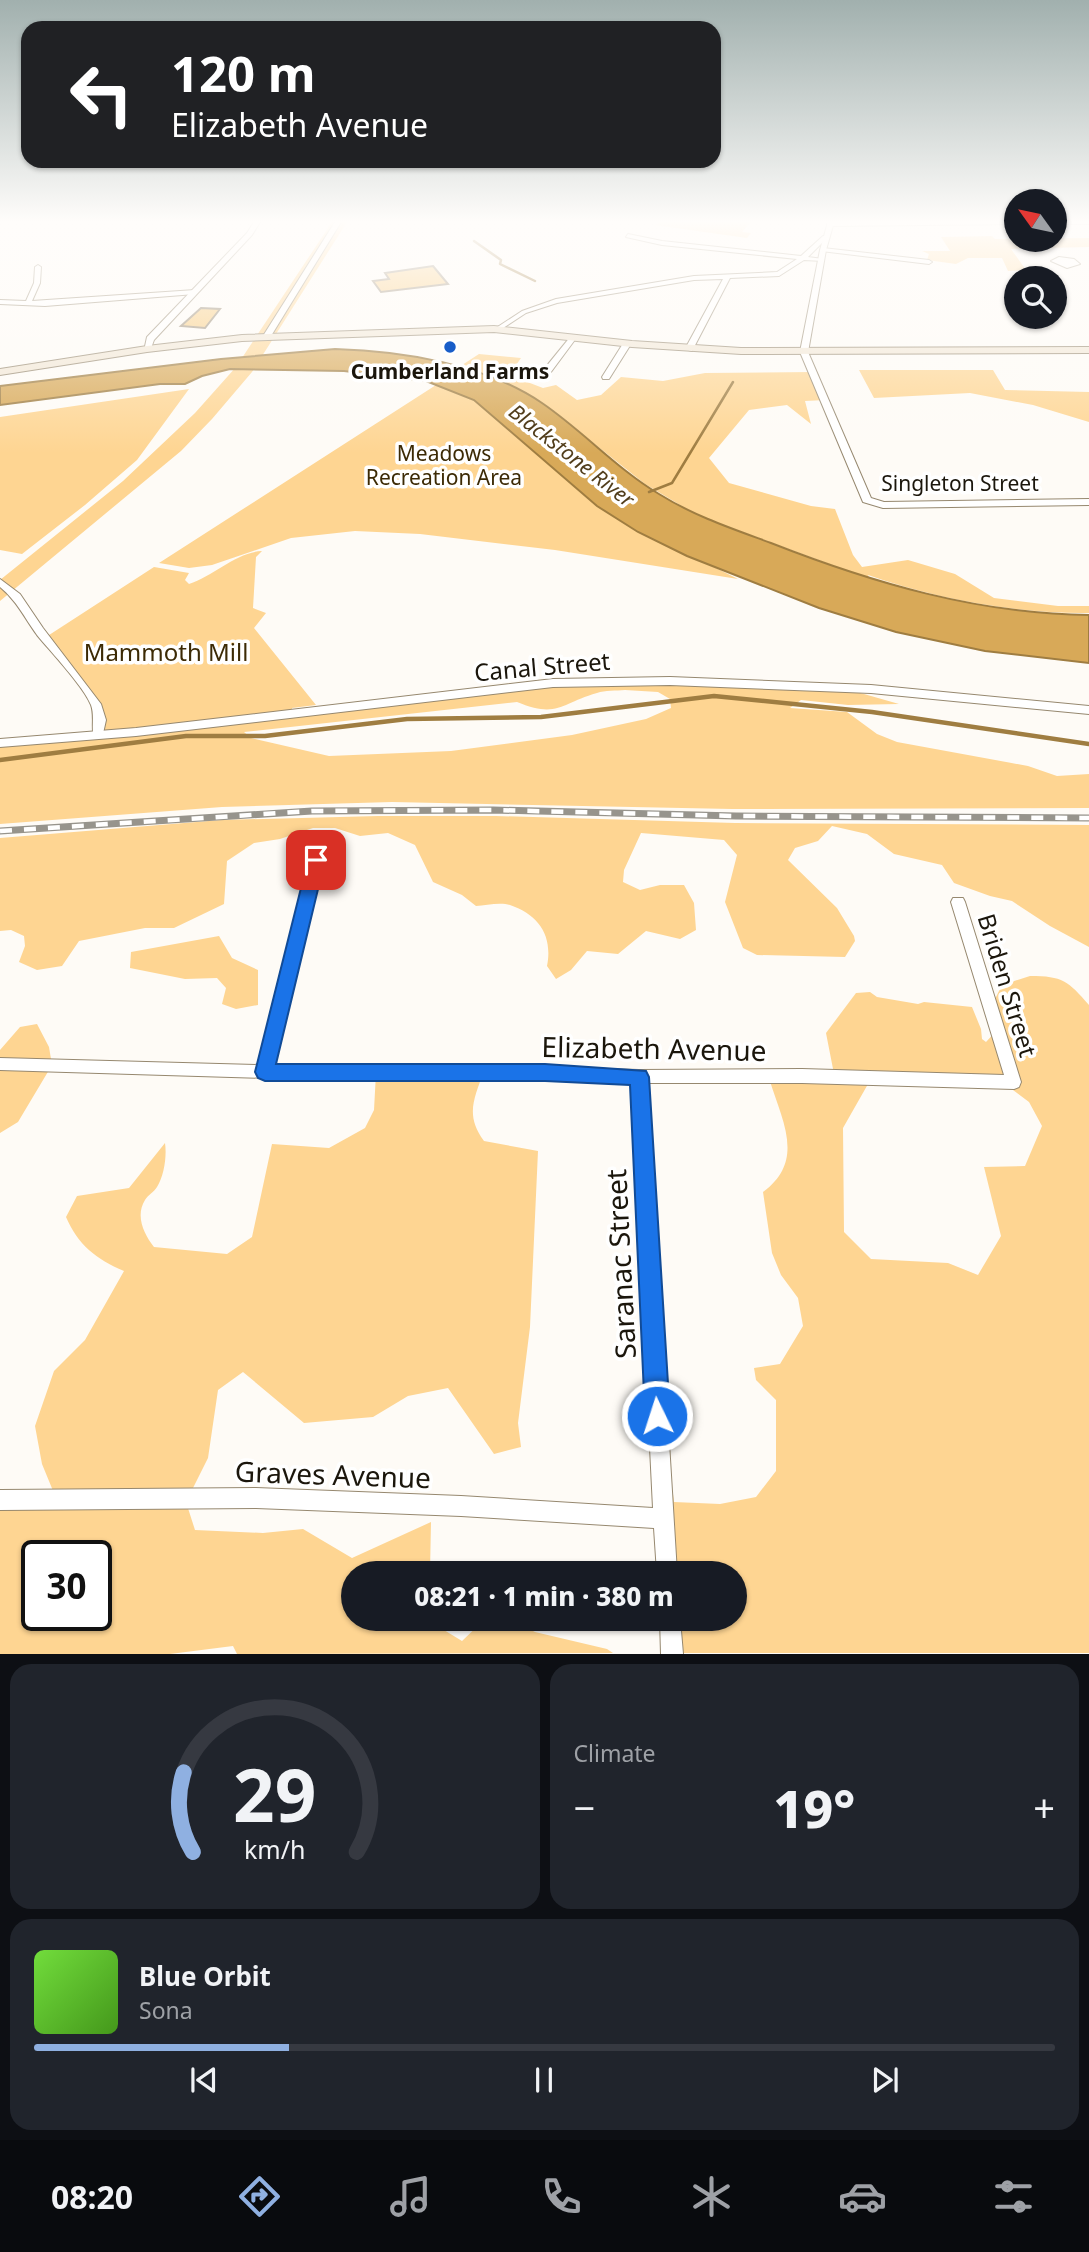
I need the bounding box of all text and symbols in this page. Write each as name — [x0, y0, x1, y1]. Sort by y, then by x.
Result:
text: 120 m — [171, 40, 316, 106]
icon: left — [56, 49, 147, 140]
text: Elizabeth Avenue — [171, 103, 428, 146]
north arrow — [1004, 189, 1068, 252]
map controls — [1004, 189, 1067, 329]
button: search — [1004, 266, 1067, 329]
marker: Cumberland Farms — [442, 339, 458, 355]
place label: Cumberland Farms — [351, 357, 549, 385]
water label: Blackstone River — [504, 397, 642, 514]
park label: Meadows Recreation Area — [366, 439, 522, 491]
street label: Singleton Street — [881, 469, 1039, 497]
park label: Mammoth Mill — [84, 635, 248, 668]
street label: Canal Street — [473, 644, 612, 688]
pin — [286, 830, 346, 890]
icon: arrive — [297, 841, 335, 879]
street label: Briden Street — [971, 909, 1046, 1061]
street label: Elizabeth Avenue — [541, 1027, 767, 1069]
street label: Saranac Street — [596, 1168, 644, 1360]
position arrow — [620, 1379, 694, 1453]
street label: Graves Avenue — [234, 1452, 432, 1496]
speed limit sign: 30 — [21, 1540, 112, 1631]
text: 08:21 · 1 min · 380 m — [414, 1578, 674, 1614]
text: Climate — [574, 1737, 656, 1769]
text: 29 — [233, 1745, 316, 1844]
text: 19° — [773, 1772, 855, 1843]
text: − — [574, 1781, 595, 1833]
text: + — [1033, 1781, 1055, 1833]
text: km/h — [244, 1832, 306, 1866]
text: Blue Orbit — [139, 1958, 271, 1994]
text: Sona — [139, 1994, 193, 2026]
icon: previous — [185, 2061, 223, 2099]
icon: pause — [525, 2061, 563, 2099]
icon: next — [866, 2061, 904, 2099]
icon: directions — [235, 2172, 284, 2221]
icon: music — [386, 2172, 435, 2221]
icon: phone — [537, 2172, 586, 2221]
icon: climate — [687, 2172, 736, 2221]
icon: car — [838, 2172, 887, 2221]
icon: filters — [989, 2172, 1038, 2221]
text: 08:20 — [51, 2175, 133, 2218]

